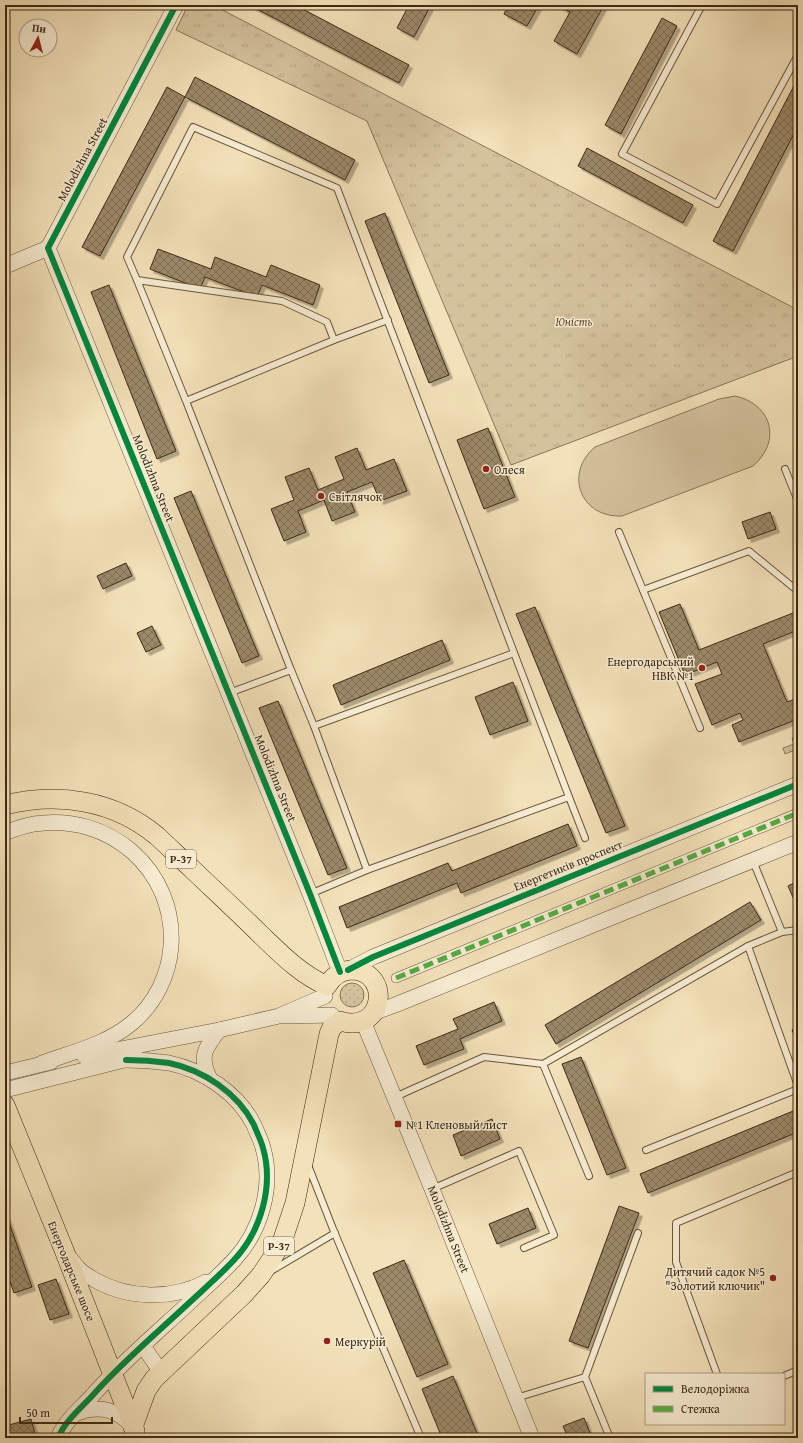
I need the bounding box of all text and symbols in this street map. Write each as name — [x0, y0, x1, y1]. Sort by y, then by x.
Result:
north arrow — [18, 18, 58, 58]
text: Пн — [31, 19, 47, 37]
street label: Molodizhna Street — [53, 113, 112, 204]
park label: Юність — [555, 313, 593, 330]
street label: Molodizhna Street — [129, 432, 180, 525]
place label: Олеся — [494, 461, 525, 478]
marker: Олеся — [481, 464, 491, 474]
place label: Світлячок — [329, 488, 383, 505]
marker: Світлячок — [316, 491, 326, 501]
place label: Енергодарський НВК №1 — [607, 653, 694, 684]
marker: Енергодарський НВК №1 — [697, 663, 707, 673]
street label: Molodizhna Street — [251, 732, 302, 825]
street label: Енергетиків проспект — [511, 835, 625, 895]
road number: Р-37 — [166, 850, 196, 868]
place label: №1 Кленовый лист — [406, 1116, 508, 1133]
marker: №1 Кленовый лист — [393, 1119, 403, 1129]
street label: Molodizhna Street — [424, 1183, 475, 1276]
street label: Енергодарське шосе — [44, 1218, 100, 1324]
road number: Р-37 — [264, 1237, 294, 1255]
place label: Дитячий садок №5 "Золотий ключик" — [664, 1263, 765, 1294]
marker: Дитячий садок №5 "Золотий ключик" — [768, 1273, 778, 1283]
place label: Меркурій — [335, 1333, 386, 1350]
marker: Меркурій — [322, 1336, 332, 1346]
legend — [645, 1373, 785, 1425]
text: Велодоріжка — [681, 1380, 750, 1397]
scale bar — [20, 1399, 112, 1425]
text: Стежка — [681, 1400, 720, 1417]
text: 50 m — [26, 1404, 50, 1421]

